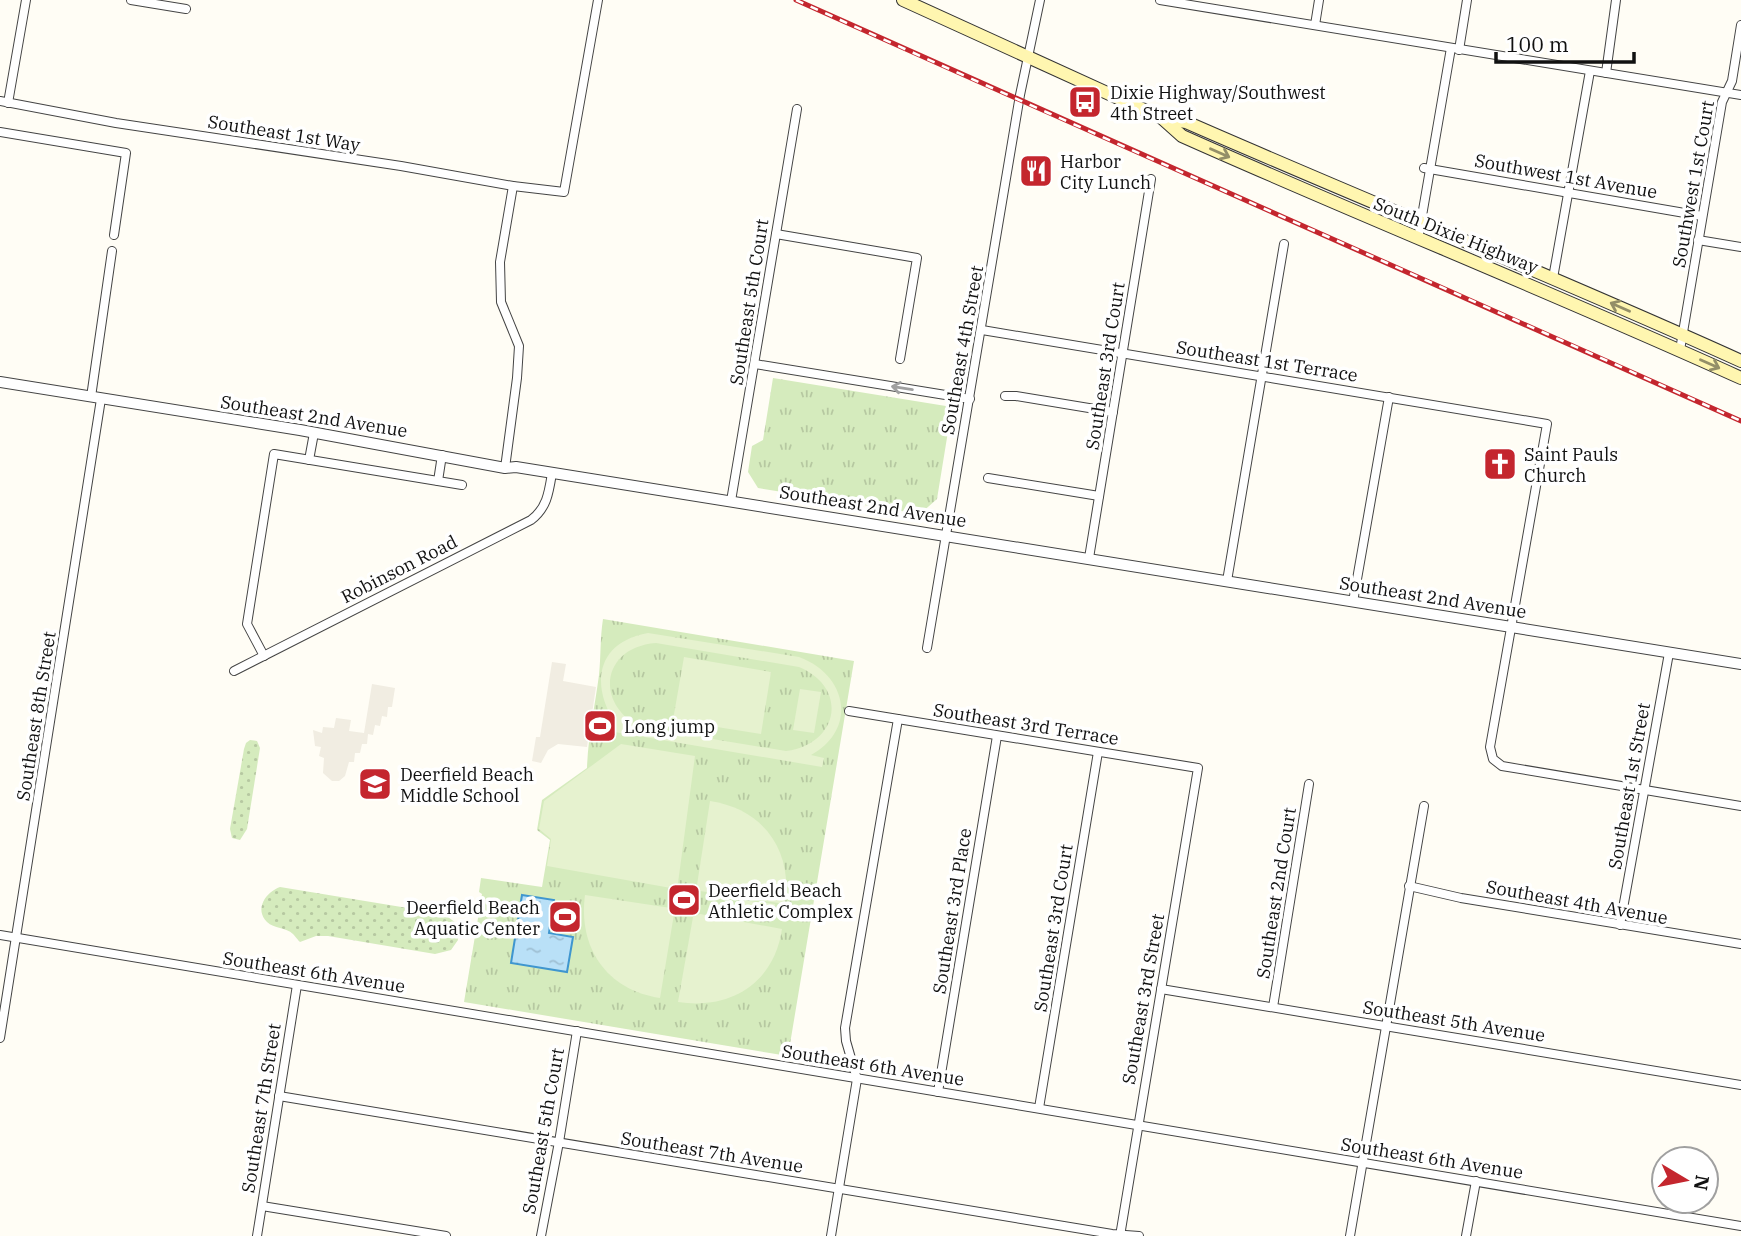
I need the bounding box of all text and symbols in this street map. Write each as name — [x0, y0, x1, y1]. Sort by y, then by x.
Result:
scale bar — [1496, 21, 1634, 65]
text: 100 m — [1506, 30, 1569, 58]
place label: Dixie Highway/Southwest 4th Street — [1110, 81, 1326, 125]
bus stop icon: Dixie Highway/Southwest 4th Street — [1066, 83, 1104, 121]
street label: Southwest 1st Court — [1667, 99, 1719, 269]
street label: Southeast 1st Way — [206, 110, 362, 156]
one-way arrow — [1209, 147, 1230, 160]
street label: Southwest 1st Avenue — [1473, 149, 1659, 203]
place label: Harbor City Lunch — [1060, 150, 1151, 194]
restaurant icon: Harbor City Lunch — [1017, 152, 1055, 190]
street label: South Dixie Highway — [1370, 191, 1542, 279]
street label: Southeast 5th Court — [724, 217, 774, 387]
street label: Southeast 4th Street — [936, 264, 988, 436]
street label: Southeast 3rd Court — [1080, 280, 1130, 452]
one-way arrow — [1610, 300, 1632, 313]
street label: Southeast 1st Terrace — [1175, 335, 1359, 387]
one-way arrow — [1699, 358, 1721, 371]
one-way arrow — [891, 381, 914, 394]
street label: Southeast 2nd Avenue — [219, 390, 409, 442]
place label: Saint Pauls Church — [1524, 443, 1618, 487]
church icon: Saint Pauls Church — [1481, 445, 1519, 483]
street label: Southeast 2nd Avenue — [778, 480, 968, 532]
street label: Robinson Road — [337, 530, 461, 608]
street label: Southeast 2nd Avenue — [1338, 571, 1528, 623]
street label: Southeast 8th Street — [11, 630, 61, 802]
street label: Southeast 3rd Terrace — [932, 698, 1120, 750]
street label: Southeast 1st Street — [1603, 701, 1655, 871]
sports icon: Long jump — [581, 707, 619, 745]
place label: Long jump — [624, 715, 715, 738]
place label: Deerfield Beach Middle School — [400, 763, 534, 807]
school or university icon: Deerfield Beach Middle School — [356, 765, 394, 803]
street label: Southeast 2nd Court — [1251, 806, 1301, 980]
street label: Southeast 3rd Place — [928, 827, 976, 995]
street label: Southeast 3rd Court — [1028, 842, 1078, 1014]
street label: Southeast 4th Avenue — [1484, 875, 1670, 929]
place label: Deerfield Beach Athletic Complex — [708, 879, 853, 923]
sports icon: Deerfield Beach Athletic Complex — [665, 881, 703, 919]
place label: Deerfield Beach Aquatic Center — [406, 896, 540, 940]
sports icon: Deerfield Beach Aquatic Center — [546, 898, 584, 936]
street label: Southeast 3rd Street — [1117, 912, 1169, 1086]
street label: Southeast 6th Avenue — [221, 946, 407, 998]
street label: Southeast 5th Avenue — [1361, 995, 1547, 1047]
street label: Southeast 7th Street — [236, 1022, 286, 1194]
street label: Southeast 6th Avenue — [780, 1039, 966, 1091]
street label: Southeast 5th Court — [517, 1046, 569, 1216]
street label: Southeast 7th Avenue — [619, 1126, 805, 1178]
street label: Southeast 6th Avenue — [1339, 1132, 1525, 1184]
north arrow — [1650, 1145, 1720, 1215]
text: N — [1689, 1173, 1715, 1192]

